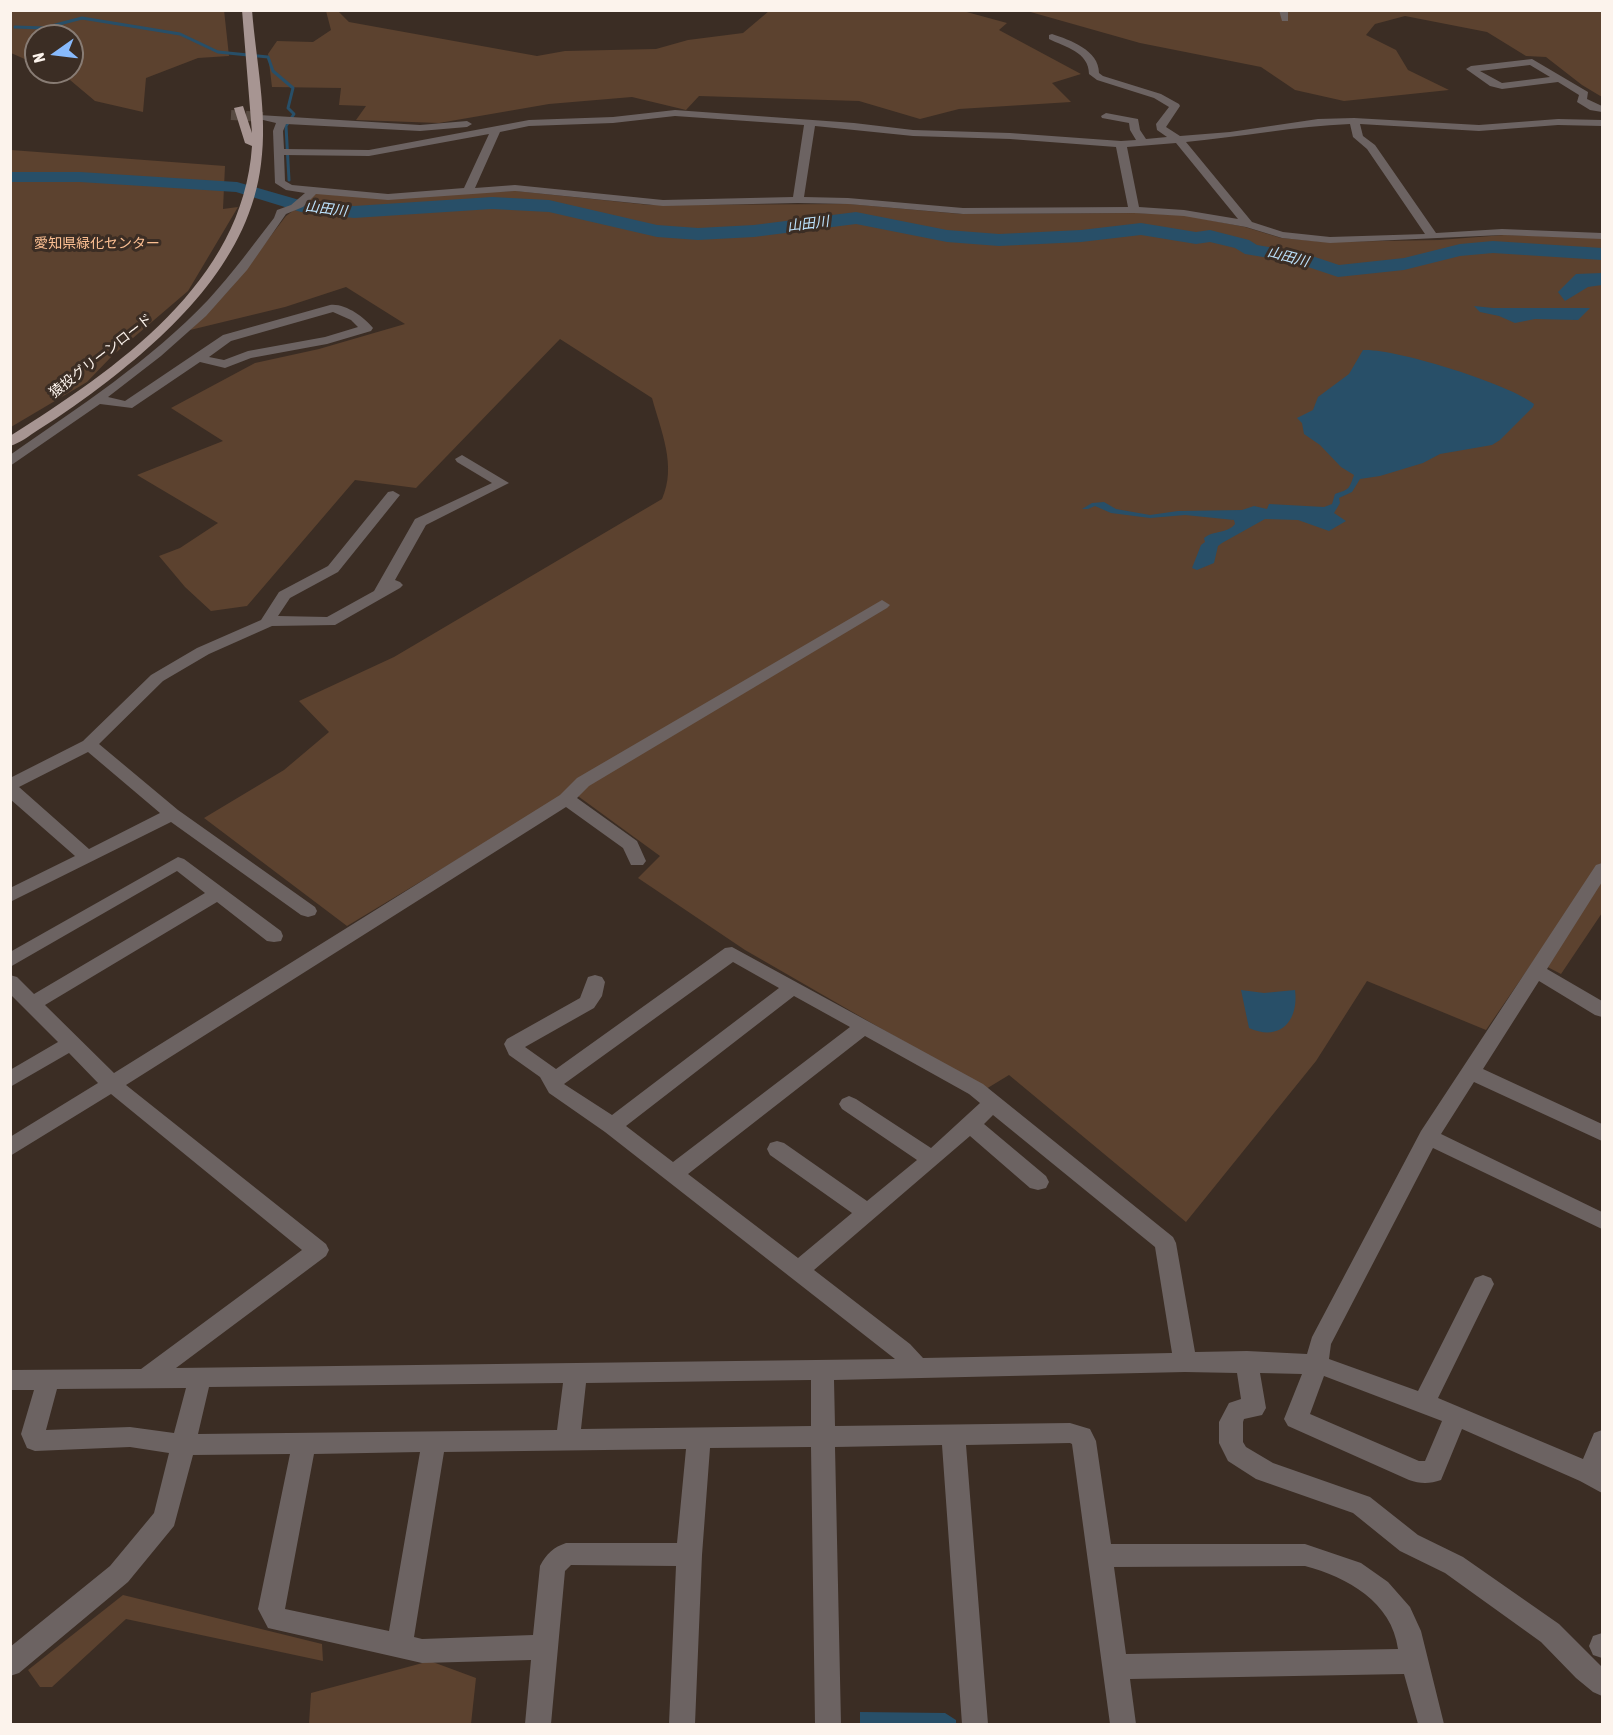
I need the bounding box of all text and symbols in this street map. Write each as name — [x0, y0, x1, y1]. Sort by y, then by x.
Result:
north arrow — [24, 24, 84, 84]
text: N — [29, 51, 48, 65]
water label: 山田川 — [304, 198, 348, 220]
water label: 山田川 — [786, 213, 830, 235]
park label: 愛知県緑化センター — [34, 236, 160, 252]
water label: 山田川 — [1266, 243, 1310, 271]
street label: 猿投グリーンロード — [46, 311, 156, 401]

